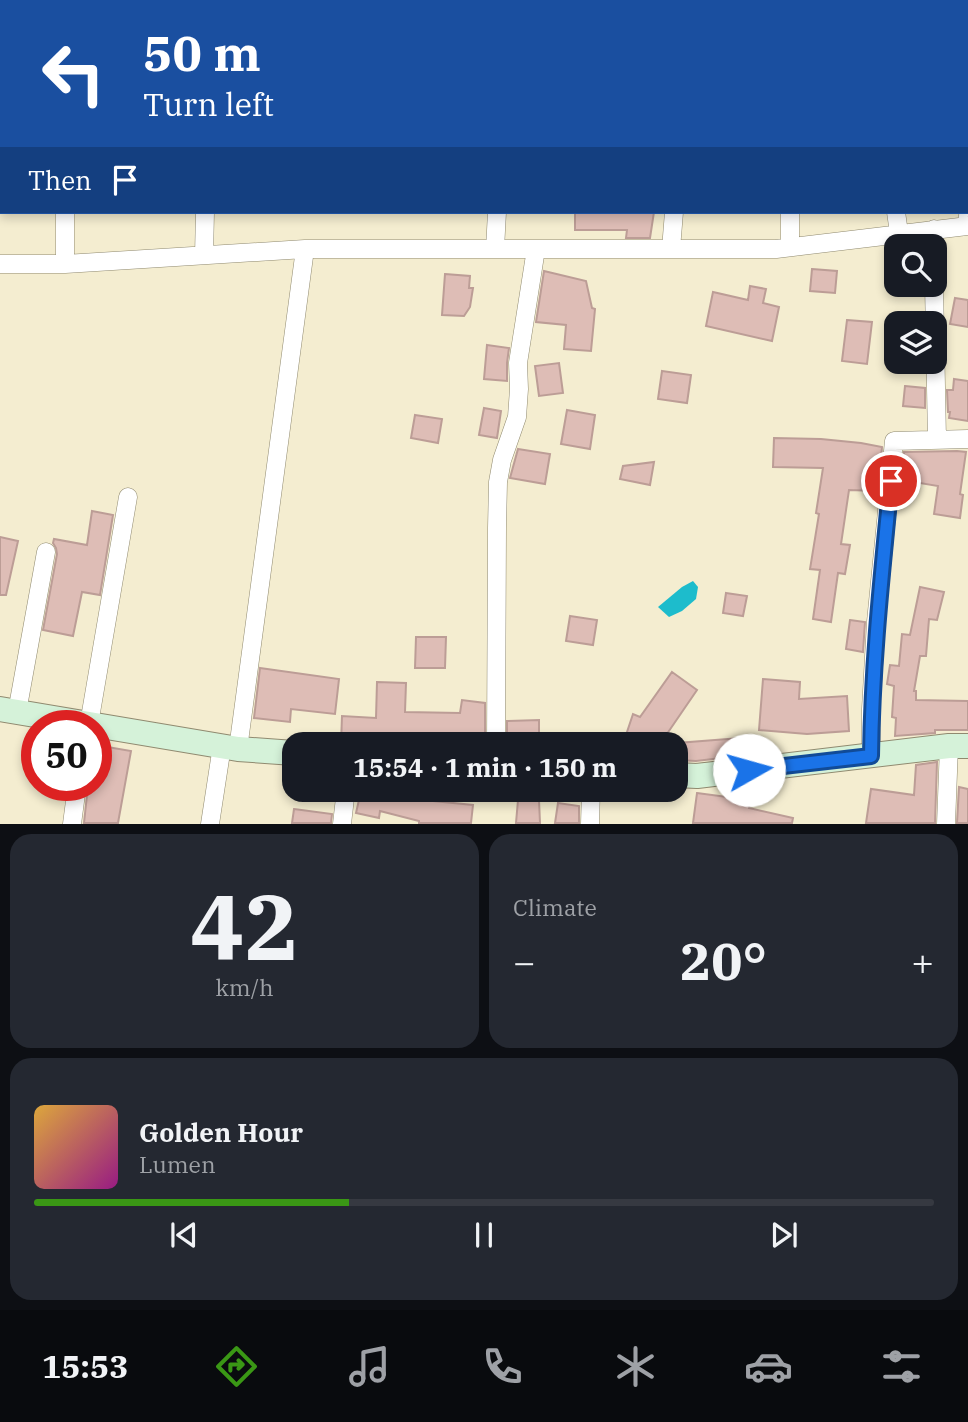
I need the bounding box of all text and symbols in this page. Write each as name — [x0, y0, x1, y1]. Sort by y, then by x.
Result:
text: 50 m — [143, 21, 261, 84]
icon: left — [28, 28, 119, 119]
text: Turn left — [143, 83, 274, 125]
icon: arrive — [106, 161, 144, 199]
text: Then — [28, 163, 92, 197]
map controls — [884, 234, 947, 374]
button: search — [884, 234, 947, 297]
button: layers — [884, 311, 947, 374]
pin — [861, 451, 921, 511]
icon: arrive — [872, 462, 910, 500]
speed limit sign: 50 — [21, 710, 112, 801]
position arrow — [712, 733, 786, 807]
text: 15:54 · 1 min · 150 m — [353, 750, 617, 784]
text: 42 — [190, 867, 299, 985]
text: Climate — [513, 892, 597, 922]
text: 20° — [680, 927, 767, 994]
text: − — [513, 937, 536, 986]
text: + — [911, 937, 934, 986]
text: km/h — [215, 972, 274, 1002]
text: Golden Hour — [139, 1115, 303, 1149]
text: Lumen — [139, 1149, 216, 1179]
icon: previous — [165, 1216, 203, 1254]
icon: pause — [465, 1216, 503, 1254]
icon: next — [765, 1216, 803, 1254]
icon: directions — [212, 1342, 261, 1391]
icon: music — [345, 1342, 394, 1391]
icon: phone — [478, 1342, 527, 1391]
icon: climate — [611, 1342, 660, 1391]
icon: car — [744, 1342, 793, 1391]
icon: filters — [877, 1342, 926, 1391]
text: 15:53 — [42, 1345, 128, 1387]

